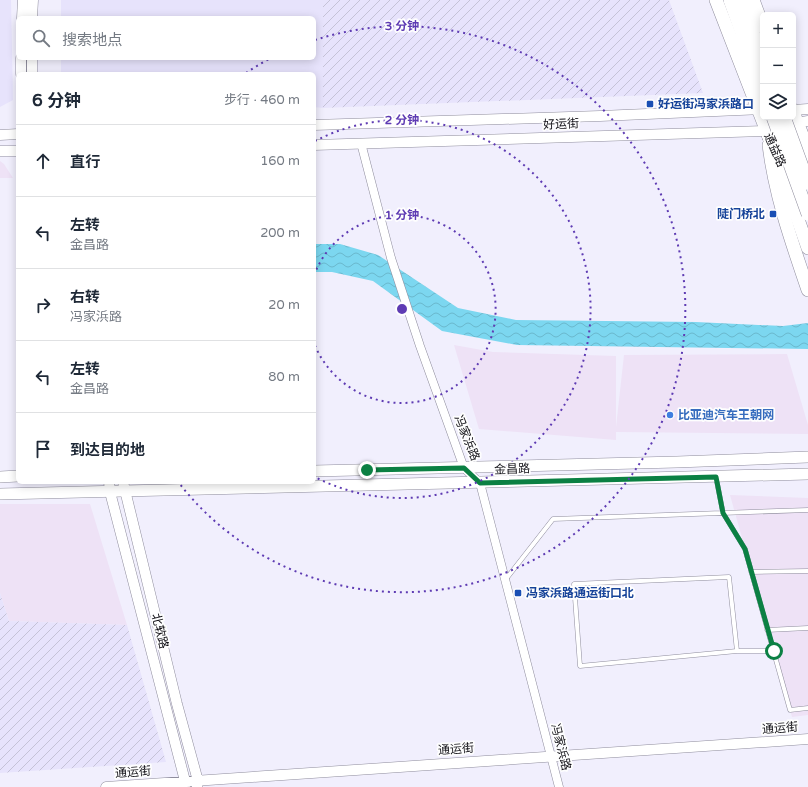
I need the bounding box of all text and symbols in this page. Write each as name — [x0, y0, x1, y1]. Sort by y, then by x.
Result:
map controls — [760, 12, 796, 120]
button: + — [760, 12, 796, 48]
search box — [16, 16, 316, 60]
text: 3 分钟 — [385, 19, 419, 33]
icon: search — [30, 27, 52, 49]
text: 搜索地点 — [62, 31, 122, 49]
button: − — [760, 48, 796, 84]
button: layers — [760, 84, 796, 120]
text: 6 分钟 — [32, 90, 81, 111]
text: 步行 · 460 m — [224, 92, 300, 108]
place label: 好运街冯家浜路口 — [658, 97, 754, 111]
marker: 好运街冯家浜路口 — [645, 99, 655, 109]
text: 2 分钟 — [385, 113, 419, 127]
street label: 好运街 — [543, 116, 579, 132]
street label: 通益路 — [761, 131, 789, 169]
icon: ahead — [32, 150, 54, 172]
text: 直行 — [70, 153, 100, 171]
text: 160 m — [260, 153, 300, 169]
place label: 陡门桥北 — [717, 207, 765, 221]
text: 1 分钟 — [385, 208, 419, 222]
marker: 陡门桥北 — [768, 209, 778, 219]
text: 左转 — [70, 216, 100, 234]
icon: left — [32, 222, 54, 244]
text: 200 m — [260, 225, 300, 241]
text: 金昌路 — [70, 237, 109, 253]
text: 右转 — [70, 288, 100, 306]
icon: right — [32, 294, 54, 316]
text: 20 m — [268, 297, 300, 313]
centre of rings — [395, 302, 409, 316]
text: 冯家浜路 — [70, 309, 122, 325]
text: 左转 — [70, 360, 100, 378]
icon: left — [32, 366, 54, 388]
text: 80 m — [268, 369, 300, 385]
text: 金昌路 — [70, 381, 109, 397]
place label: 比亚迪汽车王朝网 — [678, 408, 774, 422]
marker: 比亚迪汽车王朝网 — [665, 410, 675, 420]
street label: 冯家浜路 — [452, 413, 482, 463]
icon: arrive — [32, 438, 54, 460]
text: 到达目的地 — [70, 441, 145, 459]
route end — [358, 461, 376, 479]
street label: 金昌路 — [494, 461, 530, 477]
place label: 冯家浜路通运街口北 — [526, 586, 634, 600]
marker: 冯家浜路通运街口北 — [513, 588, 523, 598]
street label: 北软路 — [149, 612, 171, 650]
route start — [765, 642, 783, 660]
street label: 通运街 — [762, 720, 798, 736]
street label: 冯家浜路 — [548, 722, 574, 772]
street label: 通运街 — [438, 741, 474, 757]
street label: 通运街 — [115, 764, 151, 780]

